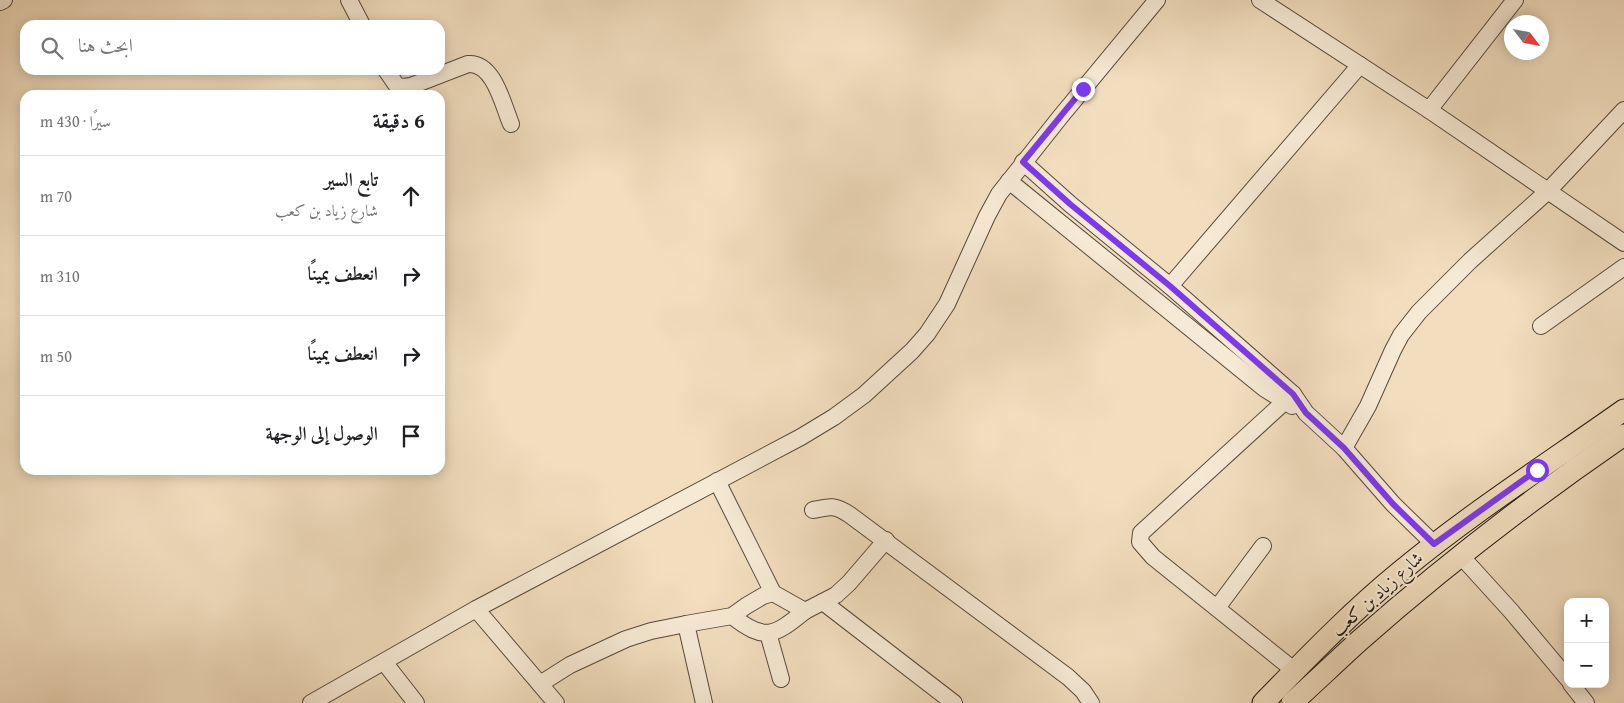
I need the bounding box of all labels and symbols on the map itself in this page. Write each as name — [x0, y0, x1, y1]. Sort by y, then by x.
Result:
north arrow — [1504, 15, 1549, 60]
route end — [1072, 78, 1095, 101]
route start — [1526, 459, 1549, 482]
street label: شارع زياد بن كعب — [1325, 545, 1430, 644]

